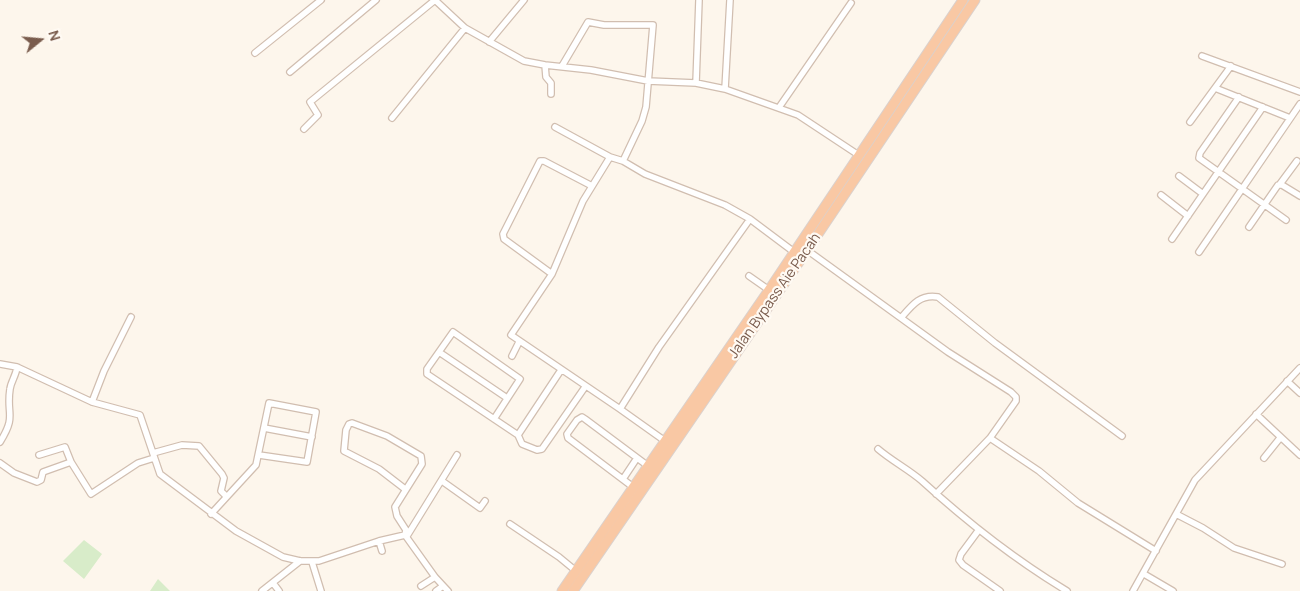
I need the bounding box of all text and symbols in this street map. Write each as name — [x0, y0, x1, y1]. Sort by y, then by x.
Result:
north arrow — [15, 15, 65, 65]
text: N — [44, 28, 65, 43]
street label: Jalan Bypass Aie Pacah — [725, 230, 825, 362]

